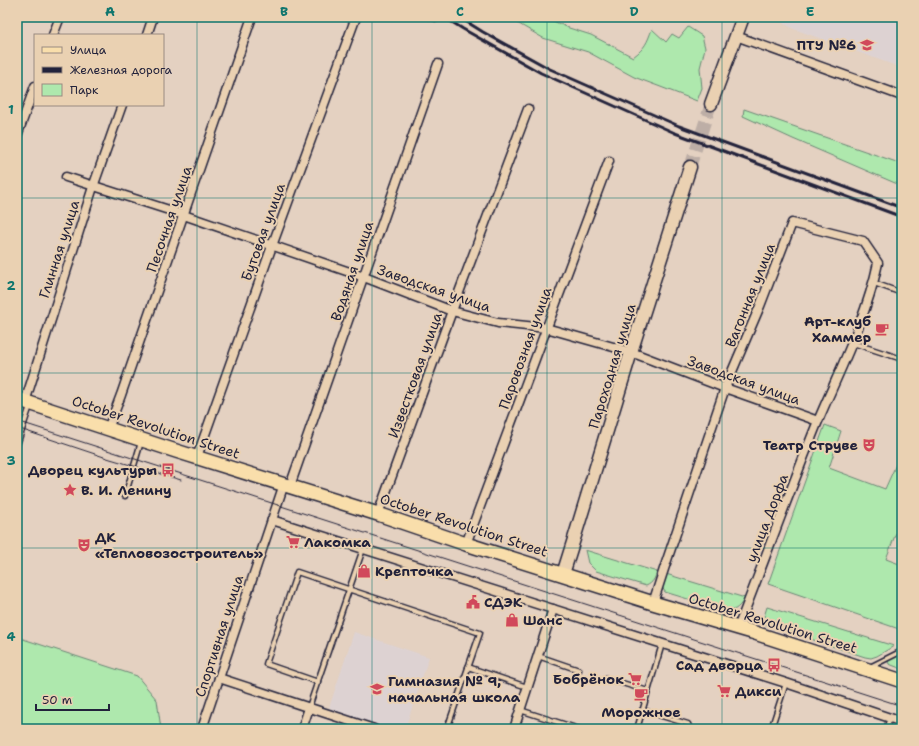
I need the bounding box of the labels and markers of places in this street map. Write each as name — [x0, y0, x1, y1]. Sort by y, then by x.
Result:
place label: ПТУ №6 — [797, 36, 856, 54]
school or university icon: ПТУ №6 — [859, 37, 875, 53]
place label: Арт-клуб Хаммер — [804, 312, 871, 346]
cafe icon: Арт-клуб Хаммер — [874, 321, 890, 337]
place label: Театр Струве — [763, 436, 858, 454]
theatre icon: Театр Струве — [861, 437, 877, 453]
place label: Дворец культуры — [28, 461, 157, 479]
bus stop icon: Дворец культуры — [160, 462, 176, 478]
place label: В. И. Ленину — [81, 481, 172, 499]
place icon: В. И. Ленину — [62, 482, 78, 498]
place label: ДК «Тепловозостроитель» — [95, 528, 264, 562]
place label: Лакомка — [304, 533, 371, 551]
supermarket icon: Лакомка — [285, 534, 301, 550]
theatre icon: ДК «Тепловозостроитель» — [76, 537, 92, 553]
place label: Крепточка — [375, 562, 454, 580]
shop icon: Крепточка — [356, 563, 372, 579]
place label: СДЭК — [484, 593, 523, 611]
public building icon: СДЭК — [465, 594, 481, 610]
place label: Шанс — [523, 611, 563, 629]
shop icon: Шанс — [504, 612, 520, 628]
place label: Сад дворца — [676, 656, 763, 674]
bus stop icon: Сад дворца — [766, 657, 782, 673]
place label: Бобрёнок — [553, 670, 624, 688]
supermarket icon: Бобрёнок — [627, 671, 643, 687]
place label: Гимназия № 9, начальная школа — [388, 672, 521, 706]
school or university icon: Гимназия № 9, начальная школа — [369, 681, 385, 697]
place label: Дикси — [735, 682, 782, 700]
supermarket icon: Дикси — [716, 683, 732, 699]
cafe icon: Морожное — [633, 686, 649, 702]
place label: Морожное — [601, 703, 681, 721]

